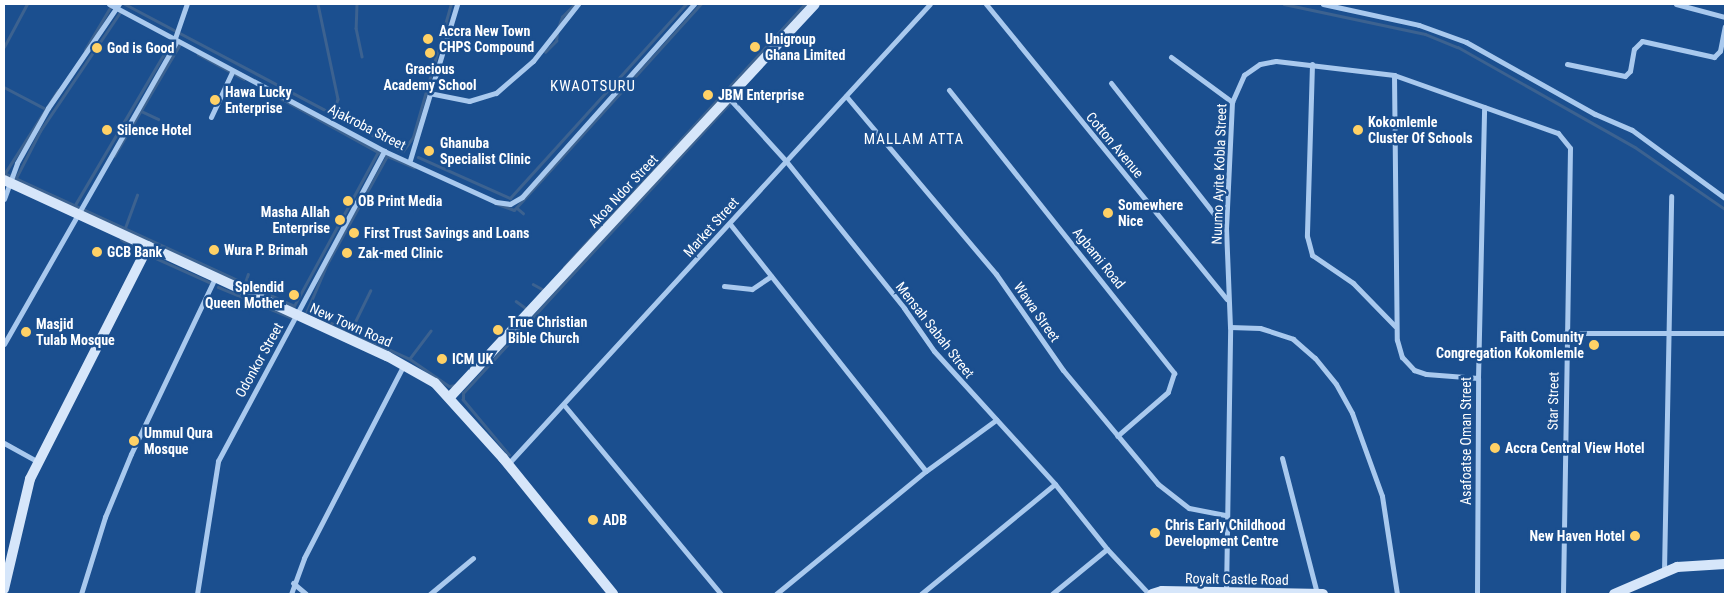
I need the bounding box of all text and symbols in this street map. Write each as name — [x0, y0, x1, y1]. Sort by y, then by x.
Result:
place label: Accra New Town CHPS Compound — [439, 23, 534, 56]
place label: Unigroup Ghana Limited — [765, 31, 845, 64]
marker: Accra New Town CHPS Compound — [421, 32, 435, 46]
place label: God is Good — [107, 40, 175, 56]
marker: Unigroup Ghana Limited — [749, 41, 761, 53]
marker: God is Good — [91, 42, 103, 54]
marker: Gracious Academy School — [424, 47, 436, 59]
place label: Gracious Academy School — [383, 61, 477, 94]
district label: KWAOTSURU — [549, 78, 637, 96]
place label: Hawa Lucky Enterprise — [225, 84, 292, 116]
place label: JBM Enterprise — [718, 87, 804, 103]
marker: JBM Enterprise — [702, 89, 714, 101]
marker: Hawa Lucky Enterprise — [209, 94, 221, 106]
street label: Ajakroba Street — [325, 100, 409, 154]
street label: Nuumo Ayite Kobla Street — [1208, 103, 1230, 245]
street label: Cotton Avenue — [1083, 109, 1147, 181]
place label: Kokomlemle Cluster Of Schools — [1368, 114, 1473, 146]
place label: Silence Hotel — [117, 122, 192, 138]
marker: Silence Hotel — [101, 124, 113, 136]
marker: Kokomlemle Cluster Of Schools — [1352, 124, 1364, 136]
district label: MALLAM ATTA — [862, 131, 966, 149]
place label: Ghanuba Specialist Clinic — [440, 135, 531, 168]
marker: Ghanuba Specialist Clinic — [422, 144, 436, 158]
street label: Akoa Ndor Street — [585, 151, 661, 231]
place label: OB Print Media — [358, 193, 442, 209]
street label: Market Street — [680, 194, 742, 260]
marker: OB Print Media — [342, 195, 354, 207]
place label: Somewhere Nice — [1118, 197, 1183, 230]
place label: Masha Allah Enterprise — [261, 204, 330, 236]
marker: Somewhere Nice — [1102, 207, 1114, 219]
marker: Masha Allah Enterprise — [334, 214, 346, 226]
street label: Agbami Road — [1069, 224, 1129, 292]
place label: First Trust Savings and Loans — [364, 225, 530, 241]
marker: First Trust Savings and Loans — [348, 227, 360, 239]
place label: Wura P. Brimah — [224, 242, 308, 258]
place label: GCB Bank — [107, 244, 162, 260]
marker: Wura P. Brimah — [208, 244, 220, 256]
place label: Zak-med Clinic — [358, 245, 443, 261]
marker: GCB Bank — [91, 246, 103, 258]
marker: Zak-med Clinic — [340, 246, 354, 260]
place label: Splendid Queen Mother — [205, 279, 284, 312]
street label: Mensah Sabah Street — [892, 279, 978, 381]
street label: Wawa Street — [1010, 279, 1064, 345]
marker: Splendid Queen Mother — [288, 289, 300, 301]
street label: New Town Road — [307, 299, 395, 351]
place label: True Christian Bible Church — [508, 314, 587, 347]
place label: Masjid Tulab Mosque — [36, 316, 115, 348]
street label: Odonkor Street — [232, 320, 286, 400]
marker: True Christian Bible Church — [492, 324, 504, 336]
marker: Masjid Tulab Mosque — [20, 326, 32, 338]
place label: Faith Comunity Congregation Kokomlemle — [1436, 329, 1584, 362]
marker: Faith Comunity Congregation Kokomlemle — [1588, 339, 1600, 351]
place label: ICM UK — [452, 351, 493, 367]
marker: ICM UK — [436, 353, 448, 365]
street label: Star Street — [1544, 372, 1562, 430]
street label: Asafoatse Oman Street — [1458, 377, 1474, 505]
place label: Ummul Qura Mosque — [144, 425, 213, 458]
marker: Ummul Qura Mosque — [128, 435, 140, 447]
place label: Accra Central View Hotel — [1505, 440, 1645, 456]
marker: Accra Central View Hotel — [1489, 442, 1501, 454]
place label: ADB — [603, 512, 627, 528]
marker: ADB — [587, 514, 599, 526]
place label: Chris Early Childhood Development Centre — [1165, 517, 1285, 550]
marker: Chris Early Childhood Development Centre — [1149, 527, 1161, 539]
place label: New Haven Hotel — [1529, 528, 1625, 544]
marker: New Haven Hotel — [1629, 530, 1641, 542]
street label: Royalt Castle Road — [1185, 570, 1289, 588]

